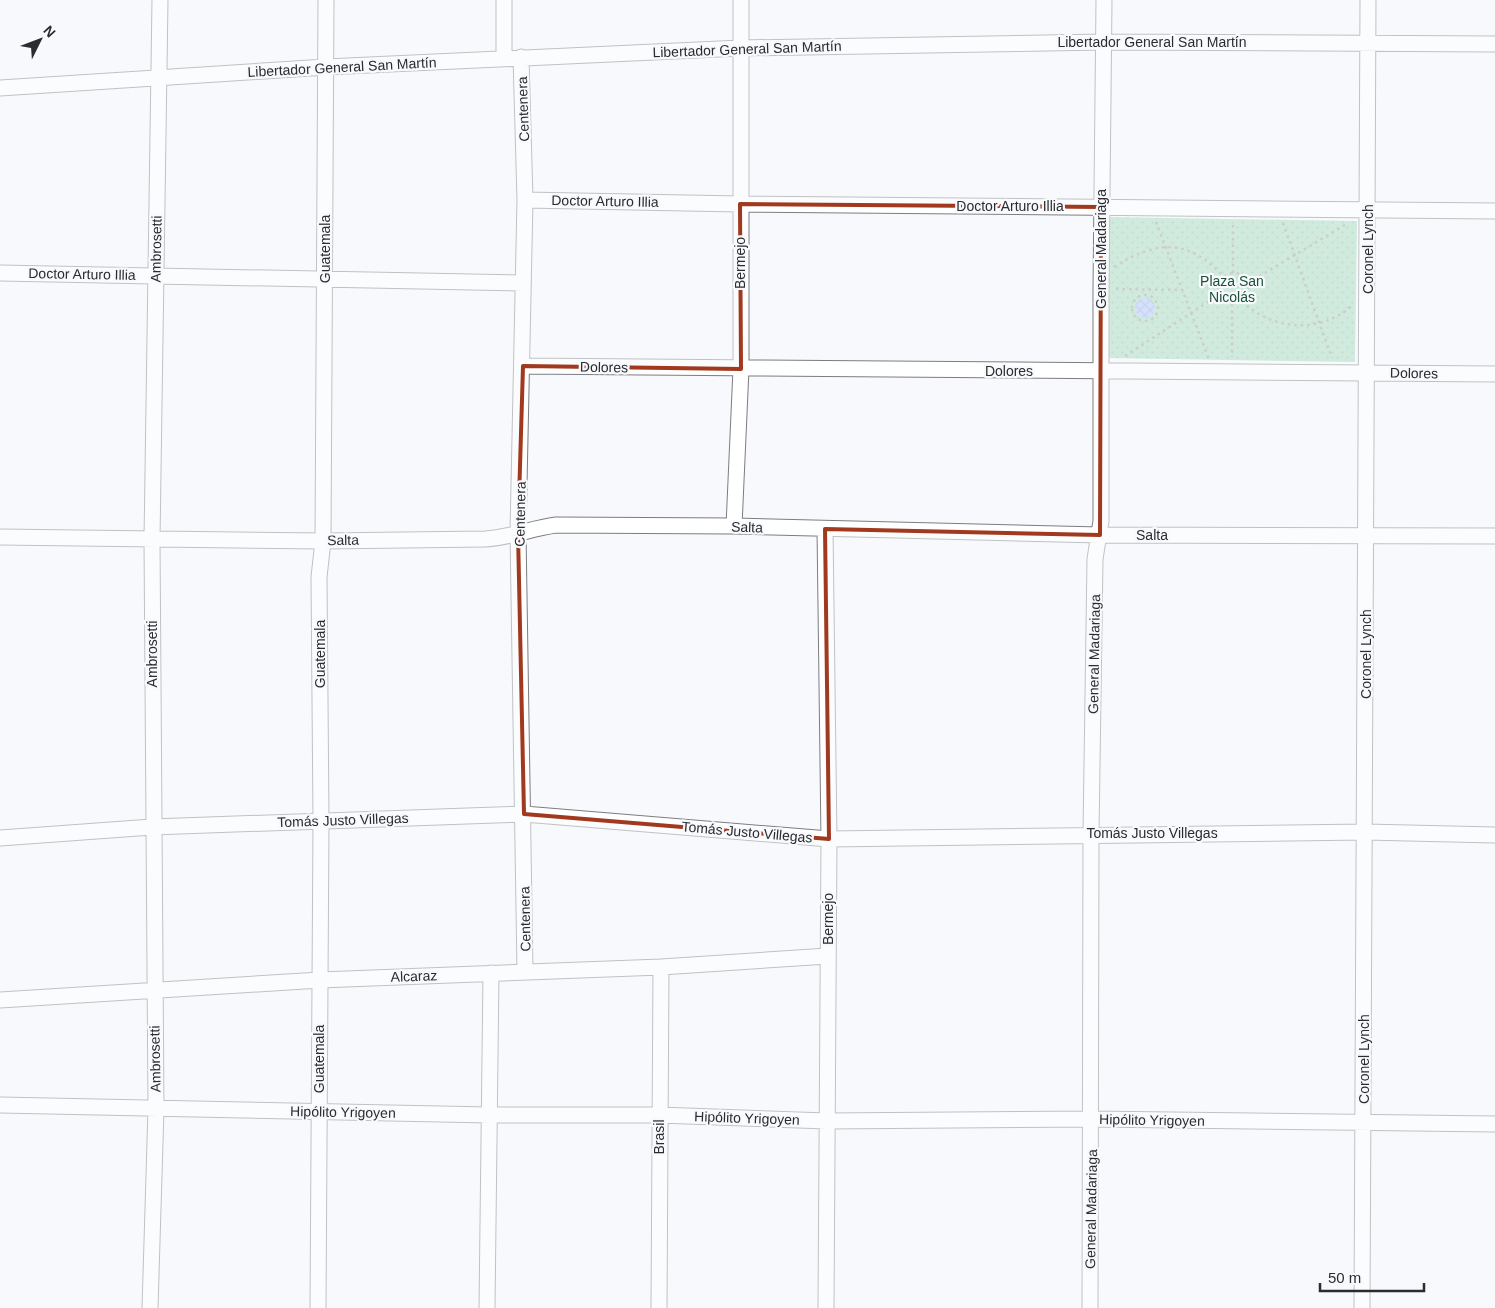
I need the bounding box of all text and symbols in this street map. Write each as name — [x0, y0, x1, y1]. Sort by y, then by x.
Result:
north arrow — [15, 15, 65, 65]
text: N — [40, 22, 59, 40]
street label: Libertador General San Martín — [1057, 34, 1247, 50]
street label: Libertador General San Martín — [652, 38, 842, 60]
street label: Libertador General San Martín — [247, 54, 437, 80]
street label: Centenera — [514, 76, 532, 142]
street label: General Madariaga — [1093, 189, 1109, 309]
street label: Doctor Arturo Illia — [551, 192, 659, 210]
street label: Doctor Arturo Illia — [956, 198, 1064, 214]
street label: Coronel Lynch — [1360, 204, 1376, 294]
street label: Ambrosetti — [147, 215, 165, 283]
street label: Guatemala — [317, 215, 333, 283]
street label: Bermejo — [732, 237, 748, 289]
street label: Doctor Arturo Illia — [28, 265, 136, 283]
park label: Plaza San Nicolás — [1200, 273, 1264, 305]
street label: Dolores — [580, 359, 628, 375]
street label: Dolores — [985, 363, 1033, 379]
street label: Dolores — [1390, 365, 1438, 381]
street label: Centenera — [511, 481, 529, 547]
street label: Salta — [731, 518, 763, 536]
street label: Salta — [1136, 527, 1168, 543]
street label: Salta — [327, 532, 359, 548]
street label: General Madariaga — [1085, 594, 1103, 714]
street label: Coronel Lynch — [1358, 609, 1374, 699]
street label: Guatemala — [312, 620, 328, 688]
street label: Ambrosetti — [144, 621, 160, 687]
street label: Tomás Justo Villegas — [277, 810, 409, 830]
street label: Tomás Justo Villegas — [681, 818, 813, 846]
street label: Tomás Justo Villegas — [1086, 825, 1218, 841]
street label: Centenera — [516, 886, 534, 952]
street label: Bermejo — [820, 893, 836, 945]
street label: Alcaraz — [390, 967, 438, 985]
street label: Coronel Lynch — [1356, 1014, 1372, 1104]
street label: Ambrosetti — [146, 1025, 164, 1093]
street label: Guatemala — [311, 1025, 327, 1093]
street label: Hipólito Yrigoyen — [290, 1103, 396, 1121]
street label: Hipólito Yrigoyen — [694, 1108, 800, 1128]
street label: Hipólito Yrigoyen — [1099, 1111, 1205, 1129]
street label: Brasil — [651, 1119, 667, 1155]
street label: General Madariaga — [1082, 1149, 1100, 1269]
scale bar — [1320, 1260, 1424, 1292]
text: 50 m — [1328, 1269, 1361, 1286]

